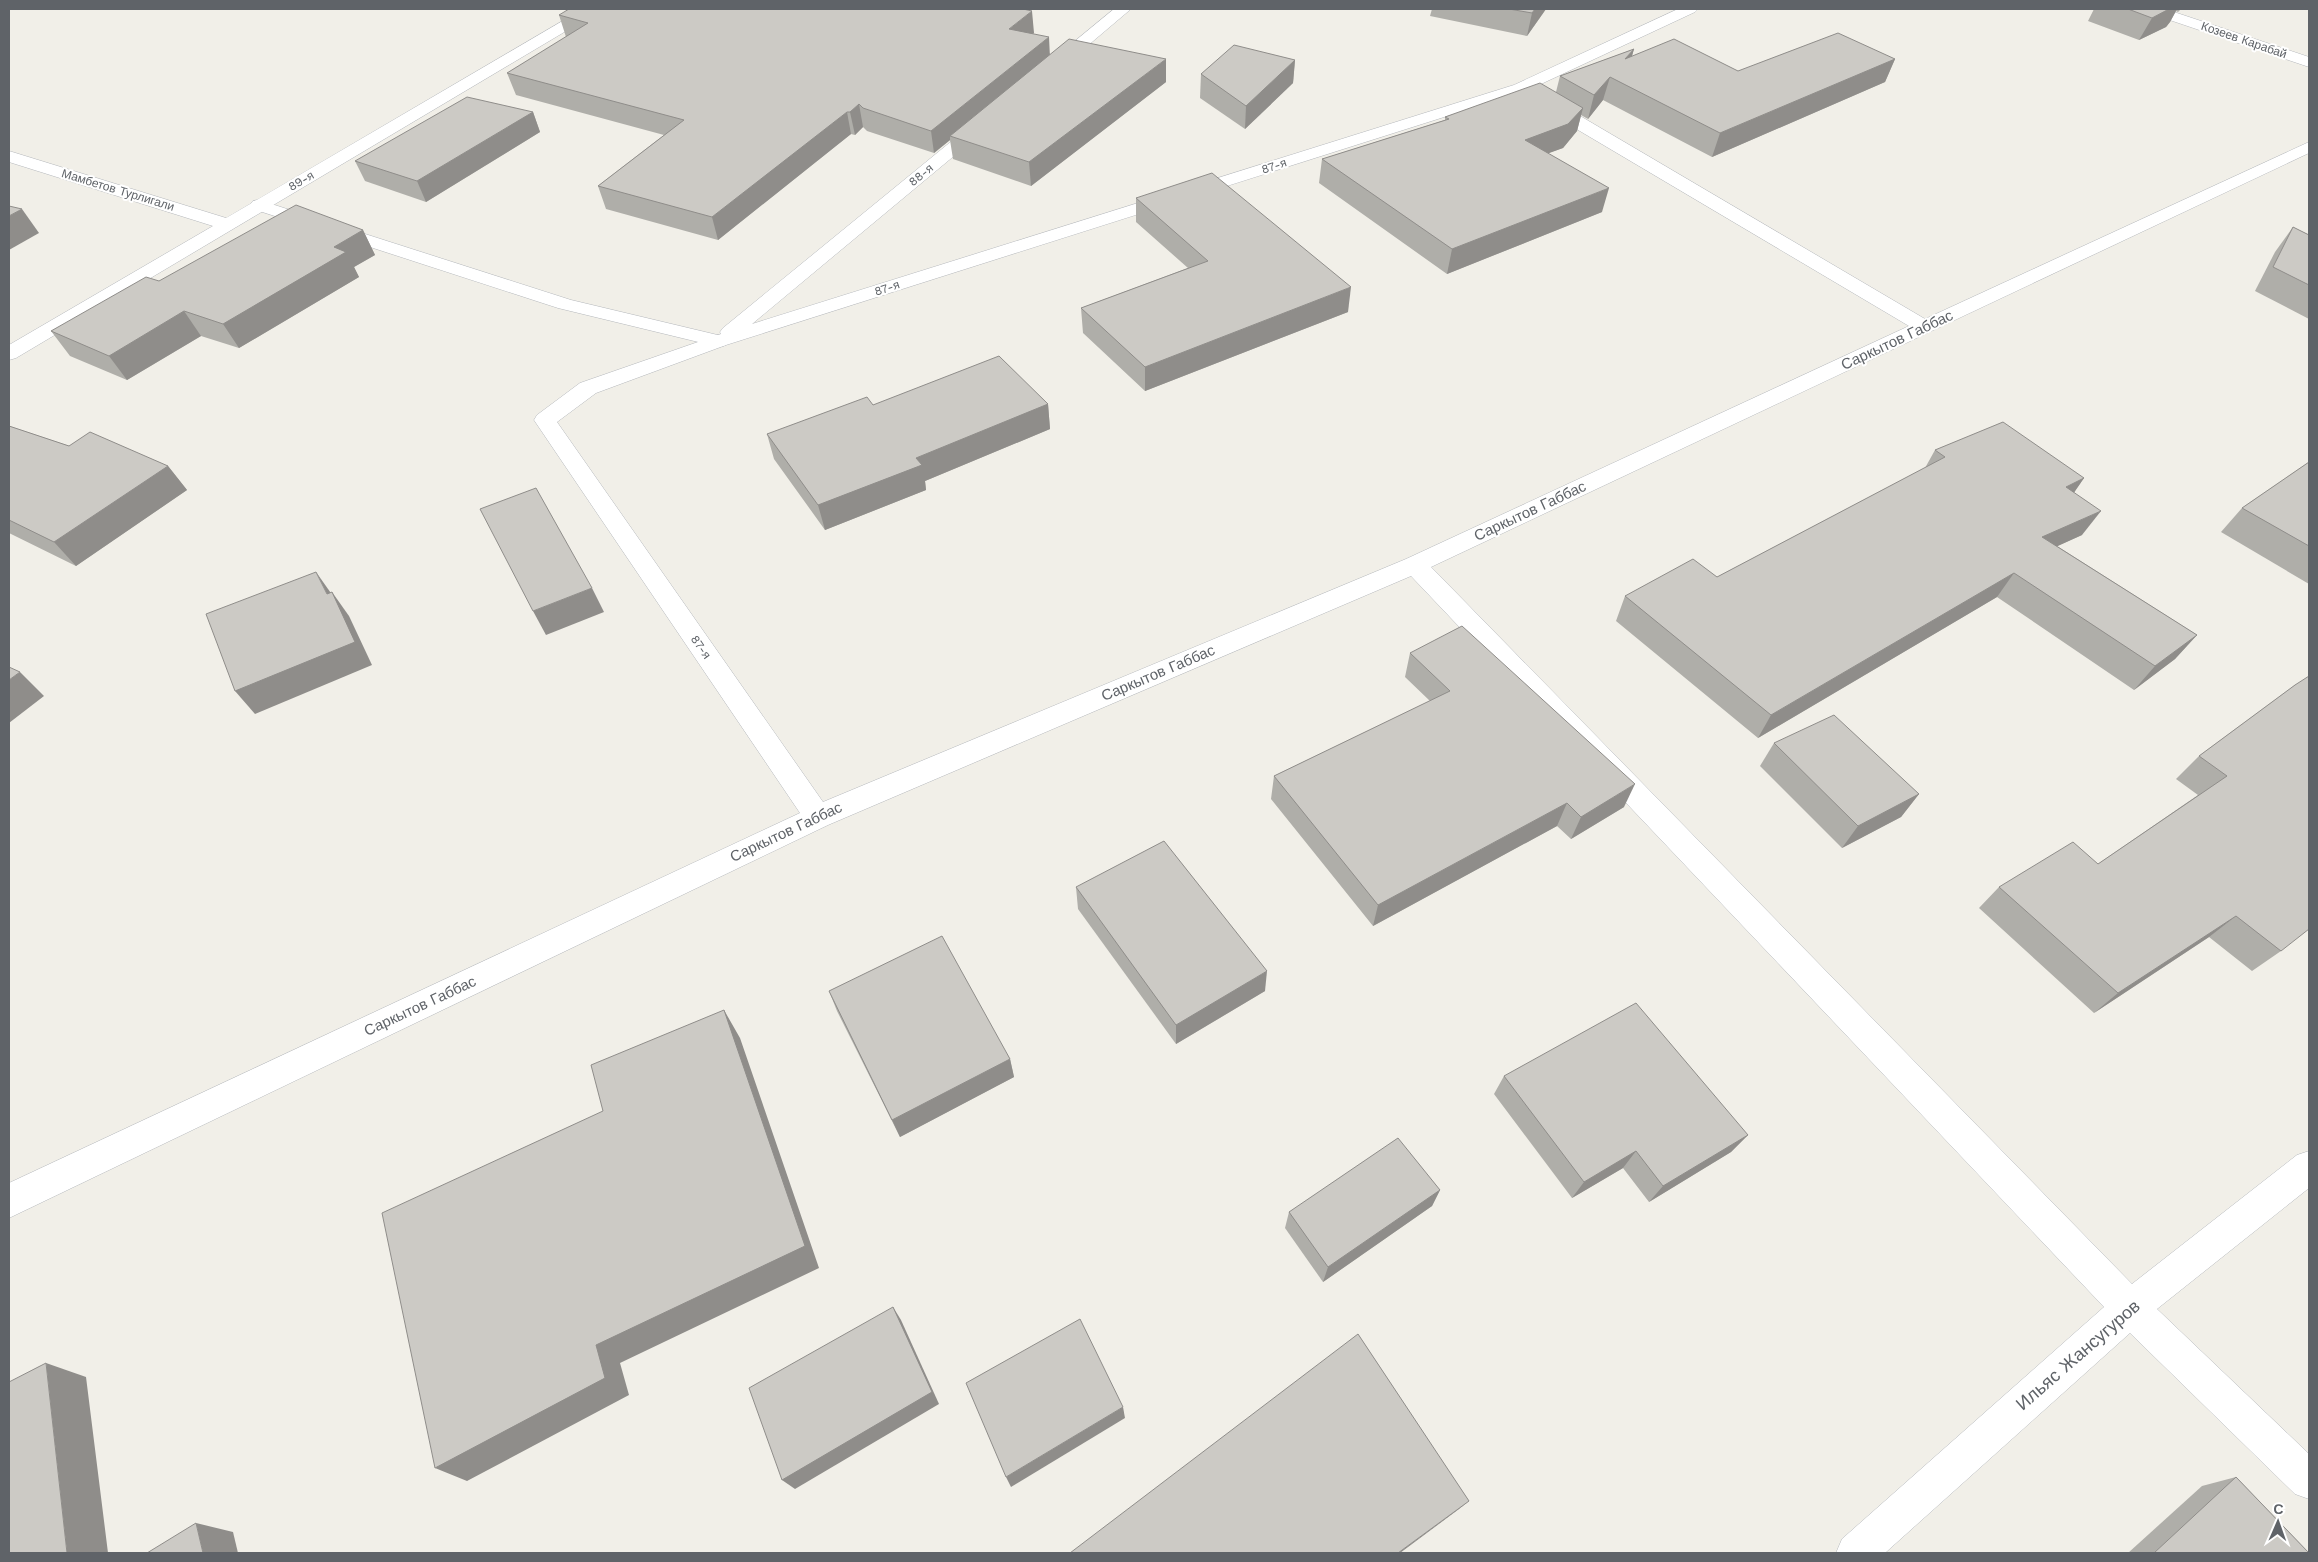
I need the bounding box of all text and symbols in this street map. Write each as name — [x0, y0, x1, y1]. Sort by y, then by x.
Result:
street label: Козеев Карабай — [2199, 19, 2289, 61]
street label: 87-я — [1260, 155, 1288, 177]
street label: 88-я — [906, 161, 936, 189]
street label: Мамбетов Турлигали — [60, 166, 176, 214]
street label: 89-я — [286, 168, 316, 194]
street label: 87-я — [873, 277, 901, 299]
street label: Саркытов Габбас — [1838, 306, 1956, 374]
street label: Саркытов Габбас — [1471, 477, 1589, 545]
street label: 87-я — [688, 632, 714, 662]
street label: Саркытов Габбас — [1099, 641, 1218, 705]
street label: Саркытов Габбас — [727, 798, 845, 866]
street label: Саркытов Габбас — [361, 972, 479, 1040]
street label: Ильяс Жансугуров — [2011, 1295, 2144, 1414]
north arrow — [2253, 1497, 2303, 1547]
text: С — [2273, 1501, 2284, 1517]

